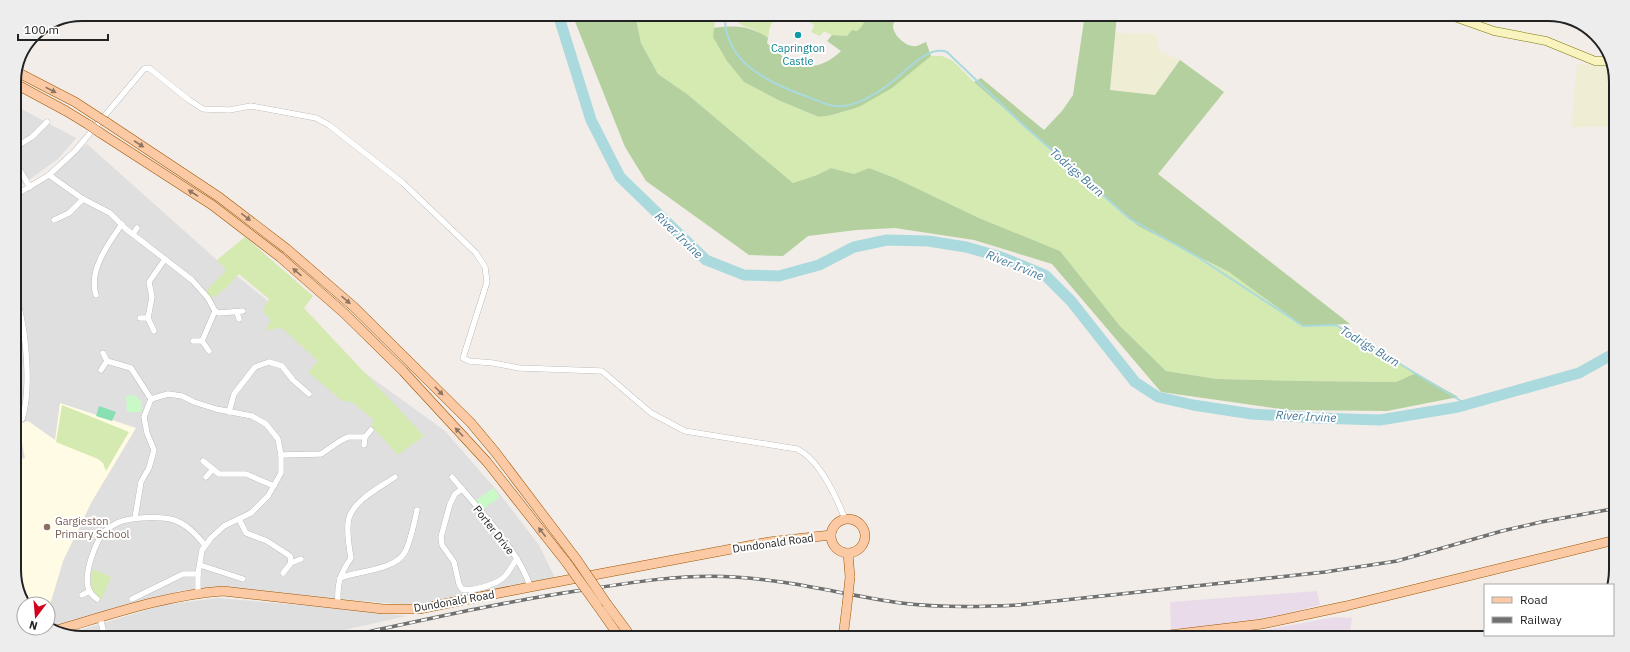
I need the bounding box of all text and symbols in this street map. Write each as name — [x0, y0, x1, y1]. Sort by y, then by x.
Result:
scale bar — [18, 16, 108, 42]
text: 100 m — [24, 22, 59, 37]
marker: Caprington Castle — [793, 30, 803, 40]
place label: Caprington Castle — [771, 41, 825, 68]
one-way arrow — [46, 87, 57, 93]
one-way arrow — [133, 140, 144, 148]
water label: Todrigs Burn — [1047, 144, 1107, 200]
one-way arrow — [187, 190, 199, 197]
water label: River Irvine — [652, 209, 706, 261]
one-way arrow — [240, 213, 251, 222]
water label: River Irvine — [984, 247, 1046, 283]
one-way arrow — [292, 268, 301, 277]
one-way arrow — [341, 295, 351, 304]
water label: Todrigs Burn — [1337, 322, 1403, 370]
one-way arrow — [434, 386, 444, 396]
water label: River Irvine — [1275, 407, 1337, 425]
one-way arrow — [454, 427, 464, 437]
street label: Porter Drive — [470, 503, 518, 557]
place label: Gargieston Primary School — [55, 514, 130, 541]
marker: Gargieston Primary School — [42, 522, 52, 532]
one-way arrow — [538, 526, 546, 537]
street label: Dundonald Road — [732, 530, 814, 556]
legend — [1484, 584, 1614, 636]
street label: Dundonald Road — [413, 587, 495, 615]
text: Road — [1520, 592, 1548, 607]
north arrow — [16, 596, 56, 636]
text: Railway — [1520, 612, 1562, 627]
text: N — [27, 618, 39, 633]

